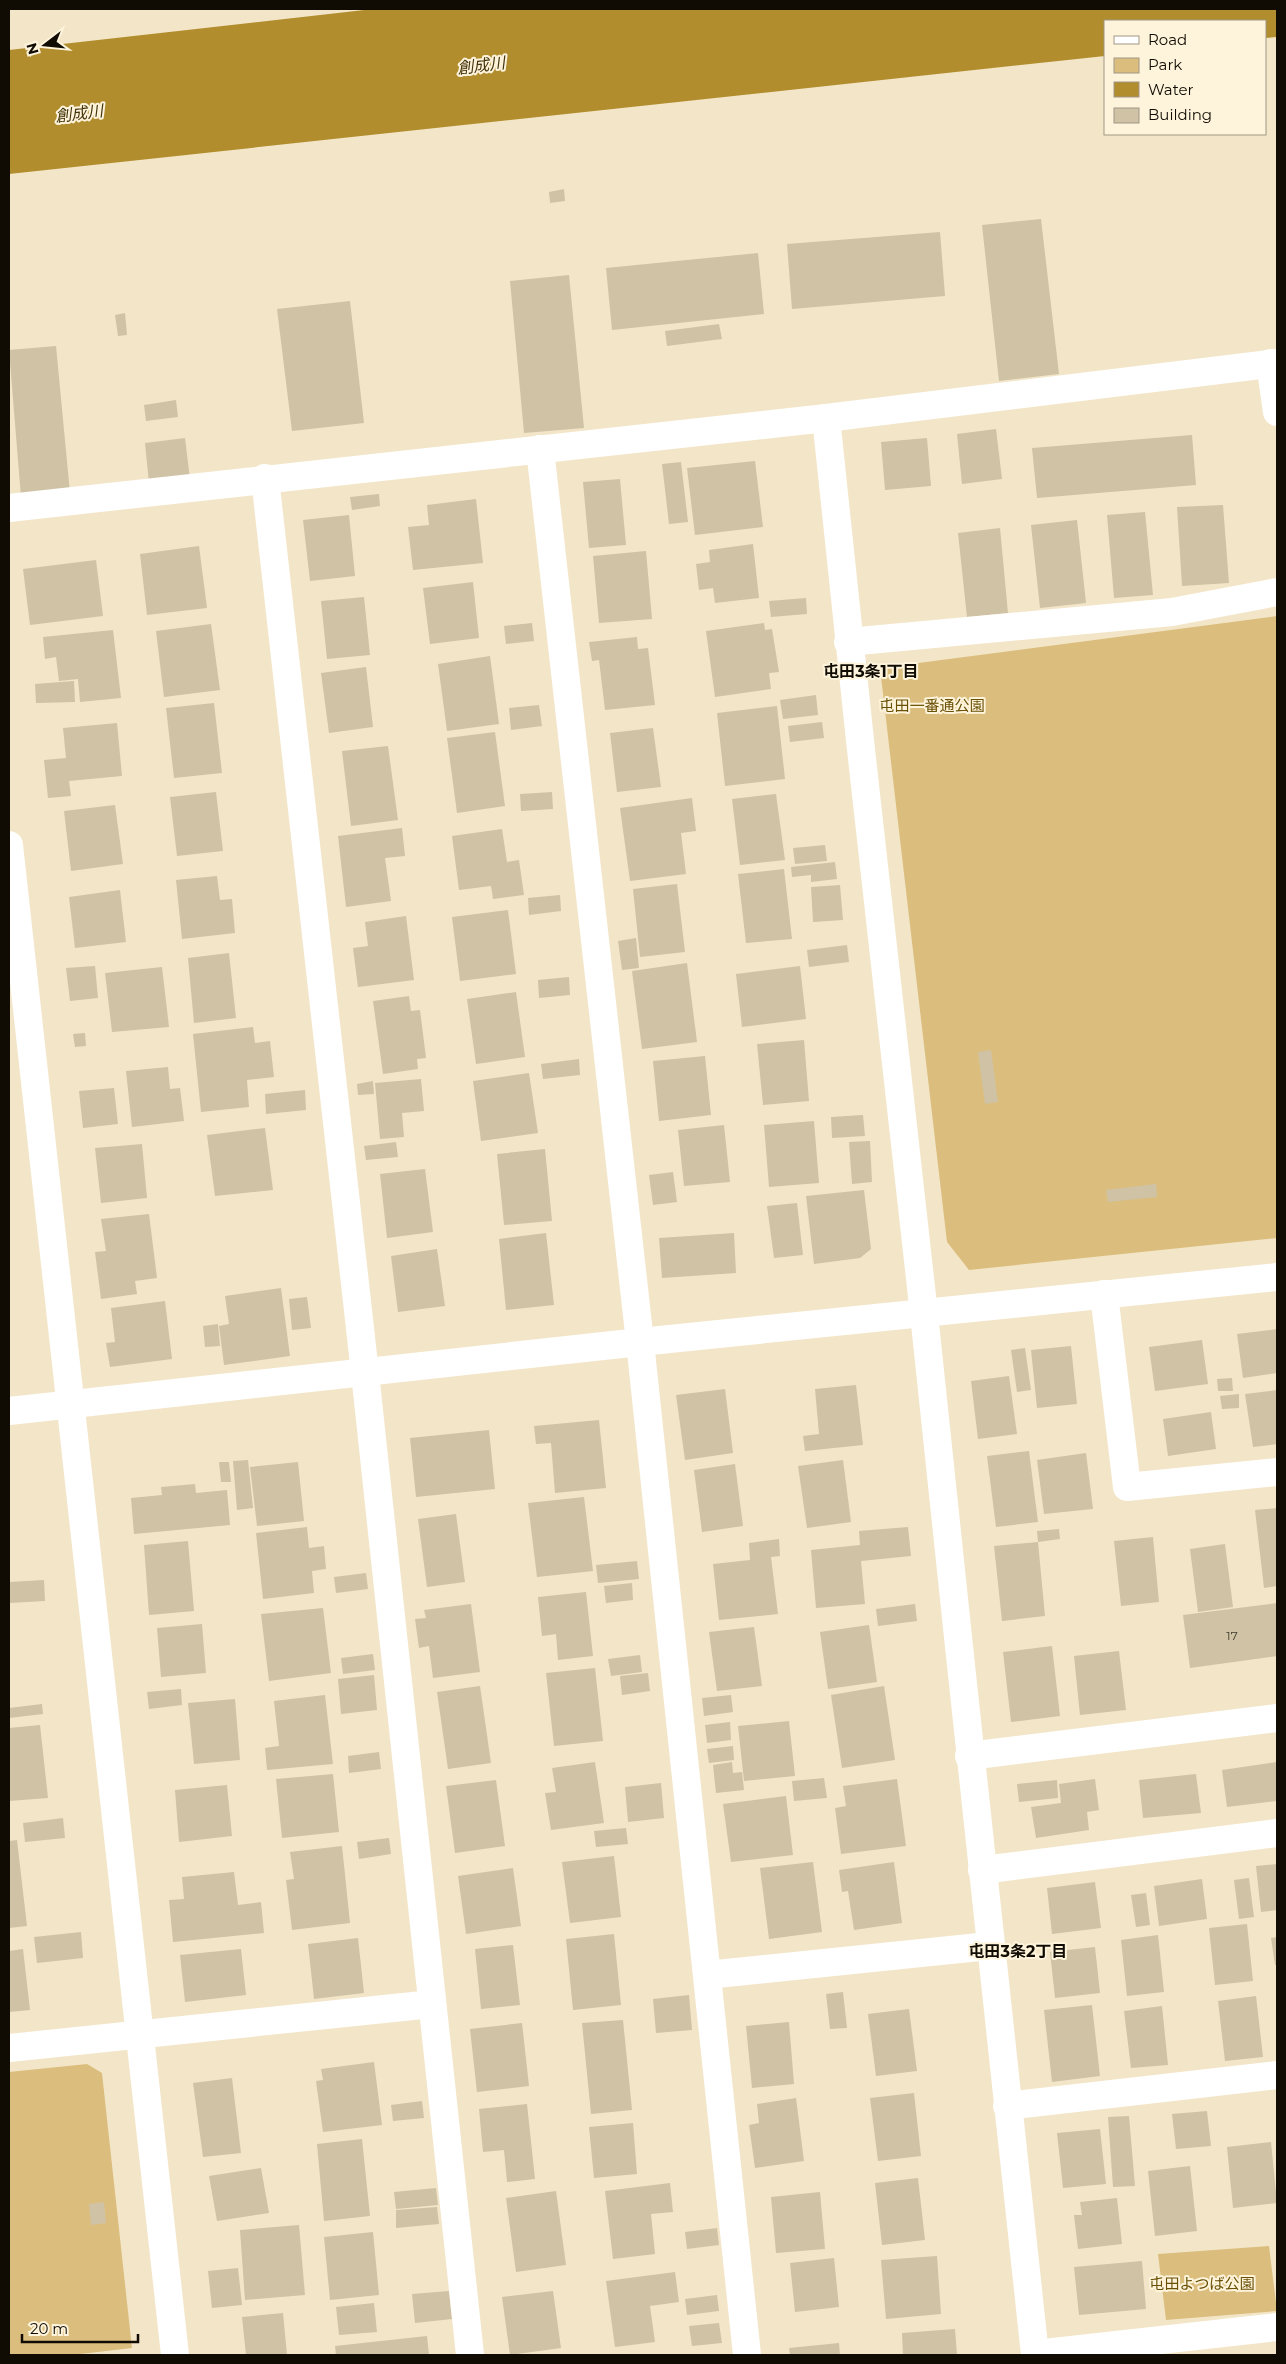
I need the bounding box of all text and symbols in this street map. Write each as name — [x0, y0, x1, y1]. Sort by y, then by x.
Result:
north arrow — [20, 20, 70, 70]
legend — [1104, 20, 1266, 135]
text: Road — [1148, 30, 1187, 49]
text: N — [22, 41, 43, 57]
water label: 創成川 — [456, 53, 508, 78]
text: Park — [1148, 55, 1182, 74]
text: Water — [1148, 80, 1194, 99]
water label: 創成川 — [54, 101, 106, 126]
text: Building — [1148, 105, 1212, 124]
district label: 屯田3条1丁目 — [823, 662, 919, 681]
park label: 屯田一番通公園 — [879, 696, 985, 715]
house number: 17 — [1226, 1628, 1238, 1643]
district label: 屯田3条2丁目 — [969, 1942, 1067, 1961]
park label: 屯田よつば公園 — [1149, 2274, 1255, 2293]
scale bar — [22, 2312, 139, 2344]
text: 20 m — [30, 2319, 68, 2338]

